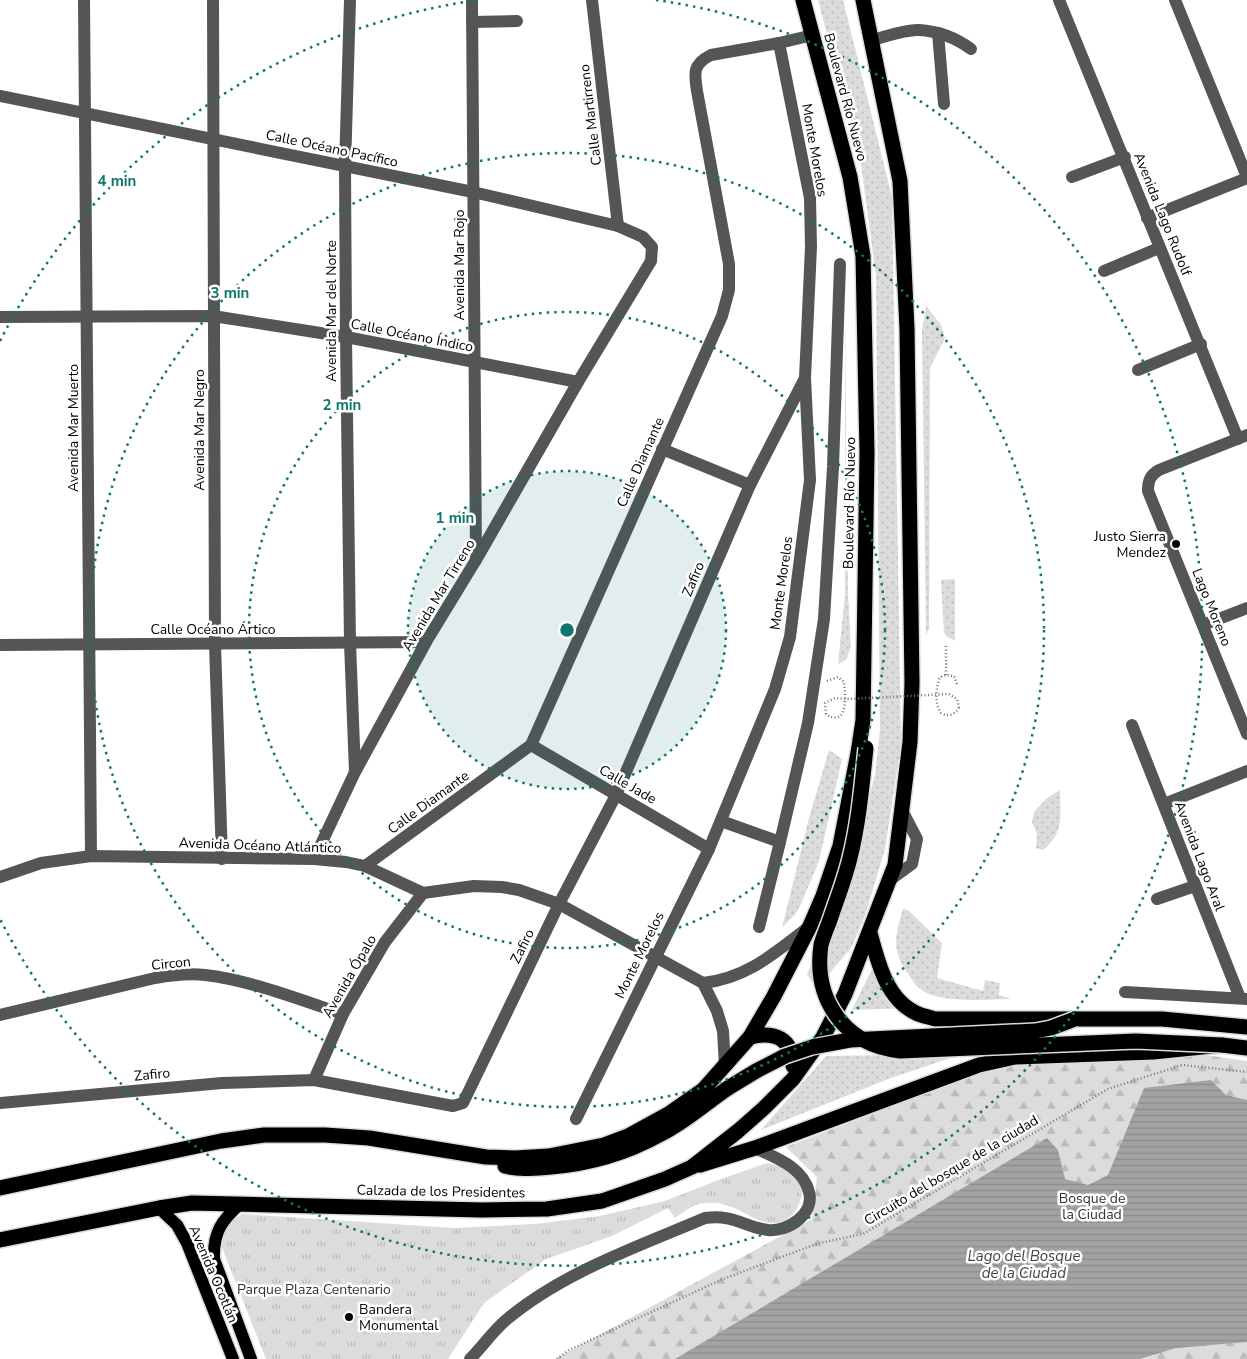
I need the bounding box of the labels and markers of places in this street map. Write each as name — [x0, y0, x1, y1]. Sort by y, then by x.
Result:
place label: Justo Sierra Mendez — [1093, 527, 1167, 562]
marker: Justo Sierra Mendez — [1170, 538, 1182, 550]
centre of rings — [558, 621, 576, 639]
place label: Bandera Monumental — [359, 1300, 439, 1335]
marker: Bandera Monumental — [343, 1311, 355, 1323]

